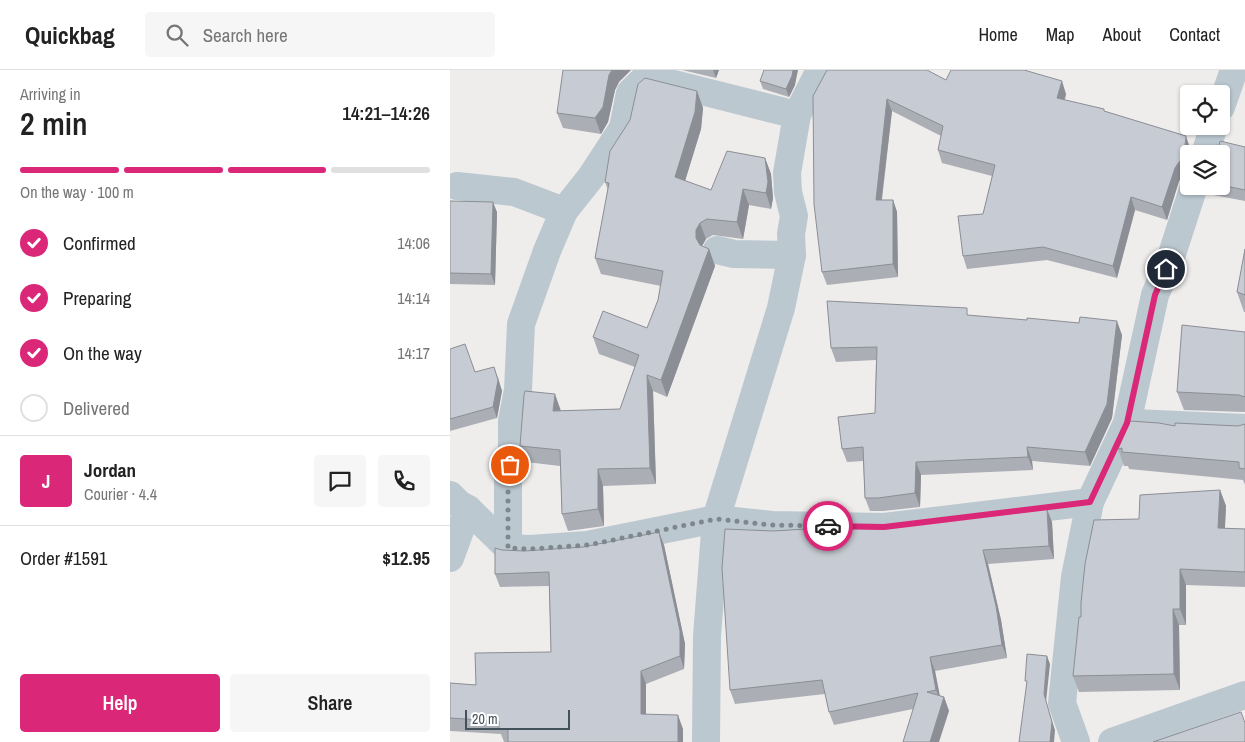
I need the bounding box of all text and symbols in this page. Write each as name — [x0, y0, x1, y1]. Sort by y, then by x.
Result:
search box — [145, 12, 495, 57]
text: Quickbag — [25, 19, 115, 51]
icon: search — [163, 21, 191, 49]
text: Search here — [203, 22, 288, 48]
text: Home — [978, 22, 1018, 47]
text: Map — [1046, 22, 1075, 47]
text: About — [1103, 22, 1141, 47]
text: Contact — [1169, 22, 1220, 47]
text: Arriving in — [20, 83, 81, 105]
map controls — [1180, 85, 1230, 195]
button: locate — [1180, 85, 1230, 135]
text: 14:21–14:26 — [342, 100, 430, 126]
text: 2 min — [20, 102, 88, 145]
button: layers — [1180, 145, 1230, 195]
text: On the way · 100 m — [20, 181, 134, 203]
icon: check — [20, 229, 48, 257]
text: Confirmed — [63, 230, 136, 256]
text: 14:06 — [397, 232, 430, 254]
pin — [1145, 248, 1187, 290]
icon: home — [1152, 255, 1180, 283]
icon: check — [20, 284, 48, 312]
text: Preparing — [63, 285, 131, 311]
text: 14:14 — [397, 287, 430, 309]
icon: check — [20, 339, 48, 367]
text: On the way — [63, 340, 142, 366]
text: 14:17 — [397, 342, 430, 364]
text: Delivered — [63, 395, 130, 421]
pin — [489, 444, 531, 486]
icon: bag — [496, 451, 524, 479]
button: chat — [314, 455, 366, 507]
button: phone — [378, 455, 430, 507]
text: Jordan — [84, 457, 136, 483]
text: J — [42, 468, 50, 494]
text: Courier · 4.4 — [84, 483, 157, 505]
courier — [803, 501, 853, 551]
icon: car — [814, 512, 842, 540]
text: Order #1591 — [20, 545, 107, 571]
text: $12.95 — [382, 545, 430, 571]
button: Help — [20, 674, 220, 732]
button: Share — [230, 674, 430, 732]
scale bar — [465, 707, 570, 730]
text: 20 m — [472, 710, 498, 728]

